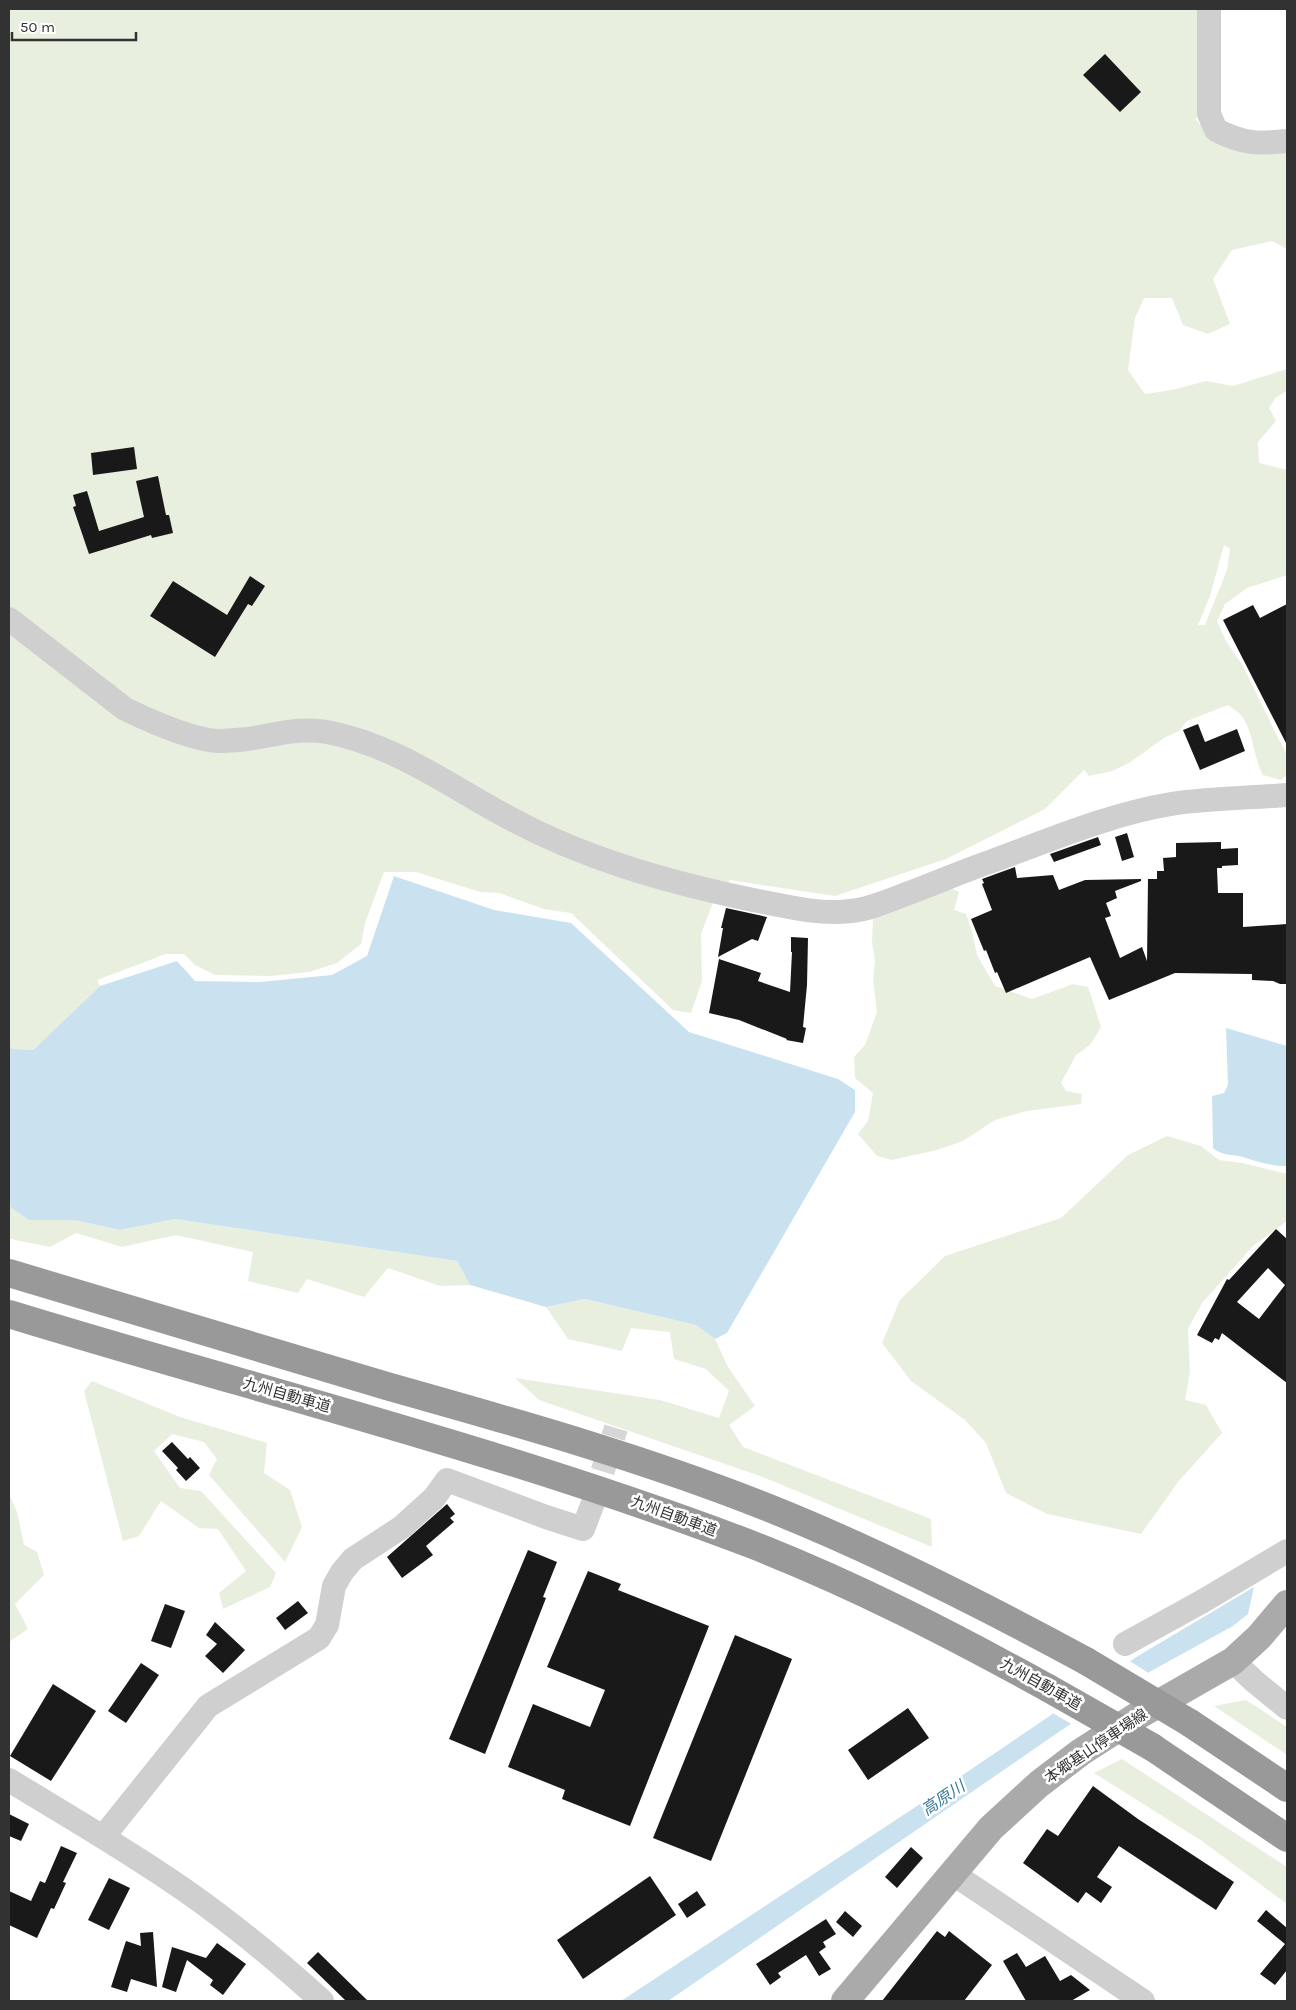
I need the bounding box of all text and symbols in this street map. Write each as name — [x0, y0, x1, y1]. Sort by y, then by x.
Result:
scale bar — [12, 10, 136, 42]
text: 50 m — [20, 18, 55, 36]
street label: 九州自動車道 — [241, 1374, 333, 1416]
street label: 九州自動車道 — [629, 1492, 719, 1540]
street label: 九州自動車道 — [997, 1654, 1085, 1714]
street label: 本郷基山停車場線 — [1041, 1705, 1151, 1787]
water label: 高原川 — [918, 1776, 970, 1819]

